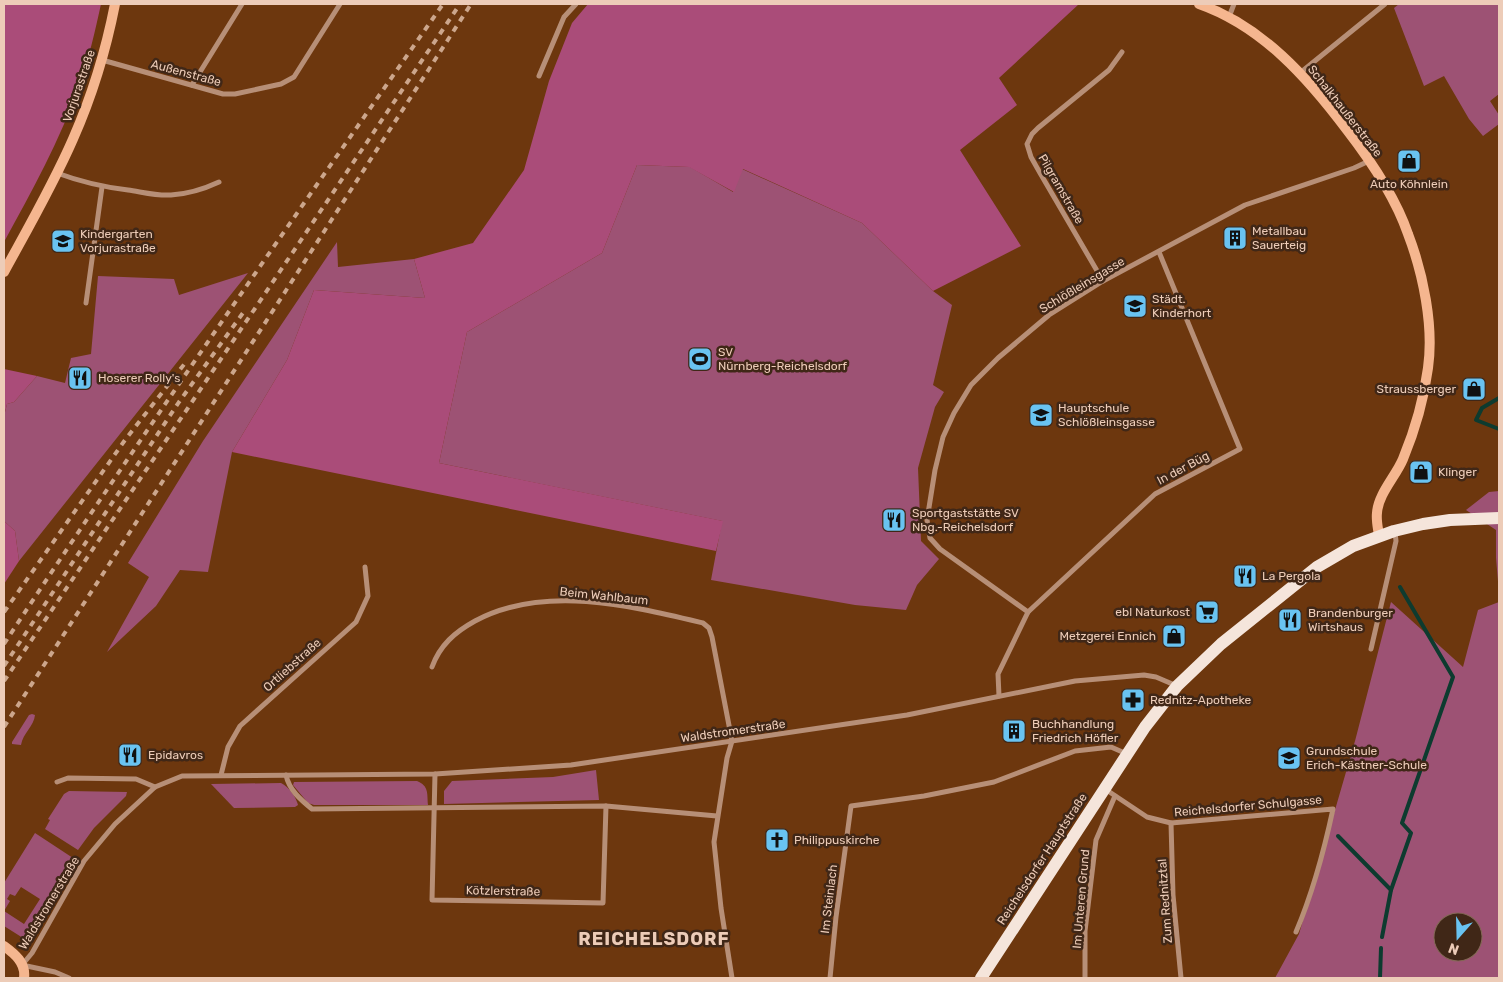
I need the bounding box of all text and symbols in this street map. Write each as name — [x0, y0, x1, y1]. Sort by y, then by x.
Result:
street label: Vorjurastraße — [60, 48, 98, 124]
street label: Außenstraße — [149, 57, 223, 89]
street label: Schalkhaußerstraße — [1305, 62, 1385, 160]
shop icon: Auto Köhnlein — [1396, 148, 1422, 174]
street label: Pilgramstraße — [1035, 152, 1087, 227]
place label: Auto Köhnlein — [1370, 177, 1448, 191]
place label: Metallbau Sauerteig — [1252, 224, 1306, 252]
building icon: Metallbau Sauerteig — [1222, 225, 1248, 251]
place label: Kindergarten Vorjurastraße — [80, 227, 156, 255]
school or university icon: Kindergarten Vorjurastraße — [50, 228, 76, 254]
street label: Schlößleinsgasse — [1037, 254, 1127, 316]
place label: Städt. Kinderhort — [1152, 292, 1212, 320]
school or university icon: Städt. Kinderhort — [1122, 293, 1148, 319]
place label: SV Nürnberg-Reichelsdorf — [718, 345, 847, 373]
sports icon: SV Nürnberg-Reichelsdorf — [687, 346, 713, 372]
restaurant icon: Hoserer Rolly's — [67, 365, 93, 391]
place label: Hoserer Rolly's — [98, 371, 180, 385]
shop icon: Straussberger — [1461, 376, 1487, 402]
place label: Straussberger — [1377, 382, 1456, 396]
place label: Hauptschule Schlößleinsgasse — [1058, 401, 1155, 429]
school or university icon: Hauptschule Schlößleinsgasse — [1028, 402, 1054, 428]
street label: In der Büg — [1155, 448, 1211, 488]
shop icon: Klinger — [1408, 459, 1434, 485]
place label: Klinger — [1438, 465, 1477, 479]
place label: Sportgaststätte SV Nbg.-Reichelsdorf — [912, 506, 1019, 534]
restaurant icon: Sportgaststätte SV Nbg.-Reichelsdorf — [881, 507, 907, 533]
restaurant icon: La Pergola — [1232, 563, 1258, 589]
place label: La Pergola — [1262, 569, 1321, 583]
street label: Beim Wahlbaum — [559, 584, 649, 608]
supermarket icon: ebl Naturkost — [1194, 599, 1220, 625]
place label: ebl Naturkost — [1115, 605, 1190, 619]
place label: Brandenburger Wirtshaus — [1308, 606, 1393, 634]
restaurant icon: Brandenburger Wirtshaus — [1277, 607, 1303, 633]
shop icon: Metzgerei Ennich — [1161, 623, 1187, 649]
place label: Metzgerei Ennich — [1060, 629, 1156, 643]
street label: Ortliebstraße — [260, 635, 324, 695]
pharmacy icon: Rednitz-Apotheke — [1120, 687, 1146, 713]
place label: Rednitz-Apotheke — [1150, 693, 1251, 707]
street label: Waldstromerstraße — [680, 717, 787, 745]
place label: Buchhandlung Friedrich Höfler — [1032, 717, 1119, 745]
building icon: Buchhandlung Friedrich Höfler — [1001, 718, 1027, 744]
restaurant icon: Epidavros — [117, 742, 143, 768]
place label: Grundschule Erich-Kästner-Schule — [1306, 744, 1427, 772]
school or university icon: Grundschule Erich-Kästner-Schule — [1276, 745, 1302, 771]
place label: Epidavros — [148, 748, 203, 762]
street label: Reichelsdorfer Hauptstraße — [994, 790, 1090, 927]
street label: Reichelsdorfer Schulgasse — [1173, 793, 1323, 819]
church icon: Philippuskirche — [764, 827, 790, 853]
place label: Philippuskirche — [794, 833, 880, 847]
street label: Im Unteren Grund — [1070, 849, 1092, 949]
street label: Waldstromerstraße — [16, 854, 82, 952]
street label: Zum Rednitztal — [1155, 858, 1175, 944]
street label: Im Steinlach — [818, 864, 840, 934]
street label: Kötzlerstraße — [466, 883, 541, 899]
north arrow — [1433, 912, 1483, 962]
district label: REICHELSDORF — [578, 928, 730, 950]
text: N — [1446, 939, 1461, 958]

